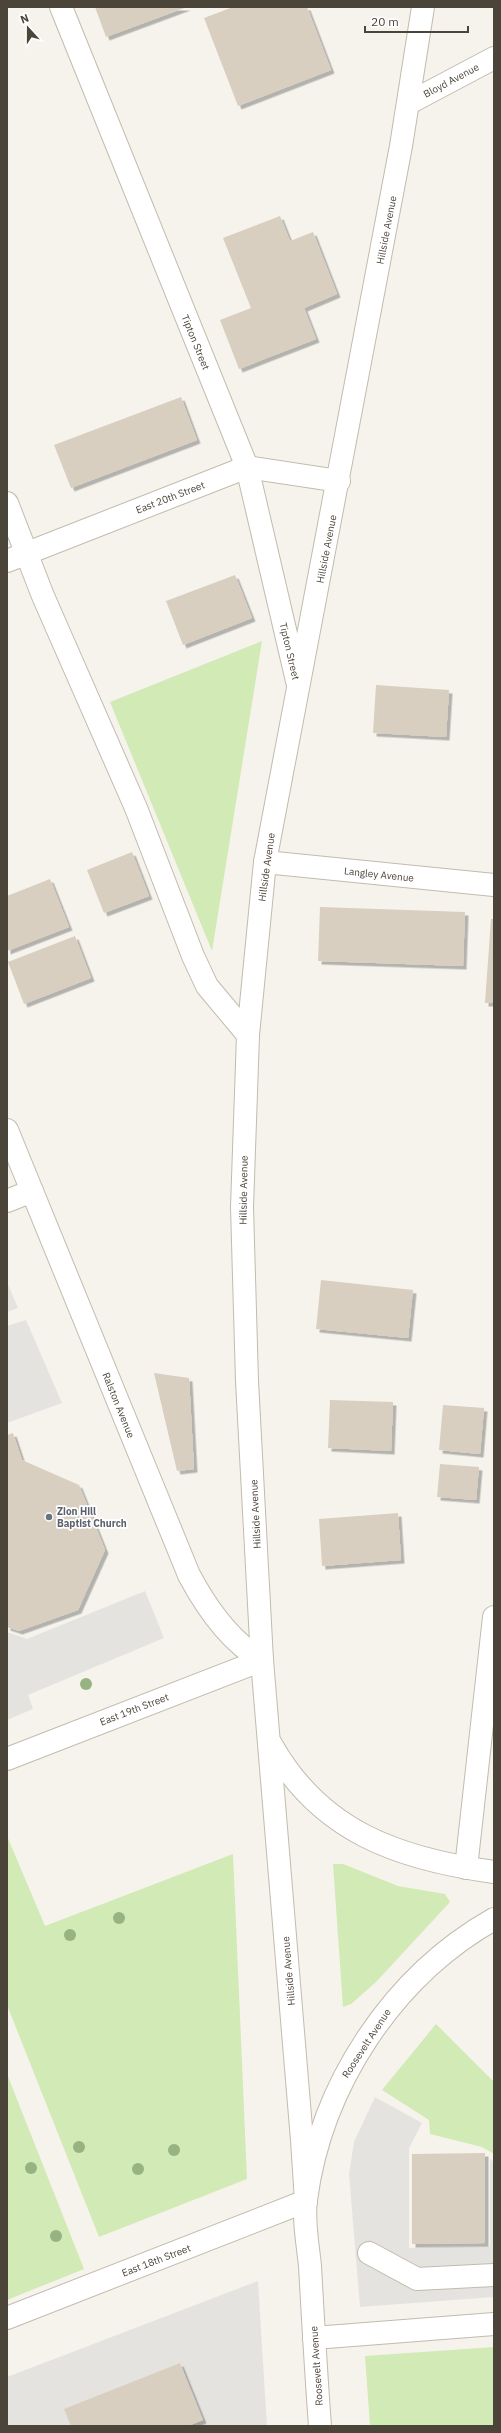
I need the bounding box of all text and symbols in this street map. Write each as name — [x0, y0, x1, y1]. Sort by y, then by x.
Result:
north arrow — [8, 8, 48, 48]
scale bar — [365, 8, 468, 34]
text: N — [18, 11, 31, 27]
text: 20 m — [371, 14, 399, 29]
street label: Bloyd Avenue — [421, 60, 482, 101]
street label: Hillside Avenue — [373, 194, 400, 265]
street label: Tipton Street — [179, 313, 213, 372]
street label: East 20th Street — [134, 478, 207, 517]
street label: Hillside Avenue — [313, 513, 340, 584]
street label: Tipton Street — [277, 621, 303, 682]
street label: Hillside Avenue — [255, 831, 278, 902]
street label: Langley Avenue — [343, 864, 415, 885]
street label: Hillside Avenue — [236, 1155, 251, 1225]
street label: Ralston Avenue — [99, 1370, 138, 1440]
street label: Hillside Avenue — [247, 1478, 264, 1549]
place label: Zion Hill Baptist Church — [57, 1505, 127, 1530]
marker: Zion Hill Baptist Church — [44, 1512, 54, 1522]
street label: East 19th Street — [98, 1690, 171, 1729]
street label: Hillside Avenue — [279, 1935, 298, 2006]
street label: Roosevelt Avenue — [339, 2006, 394, 2080]
street label: East 18th Street — [120, 2241, 193, 2280]
street label: Roosevelt Avenue — [307, 2325, 326, 2406]

